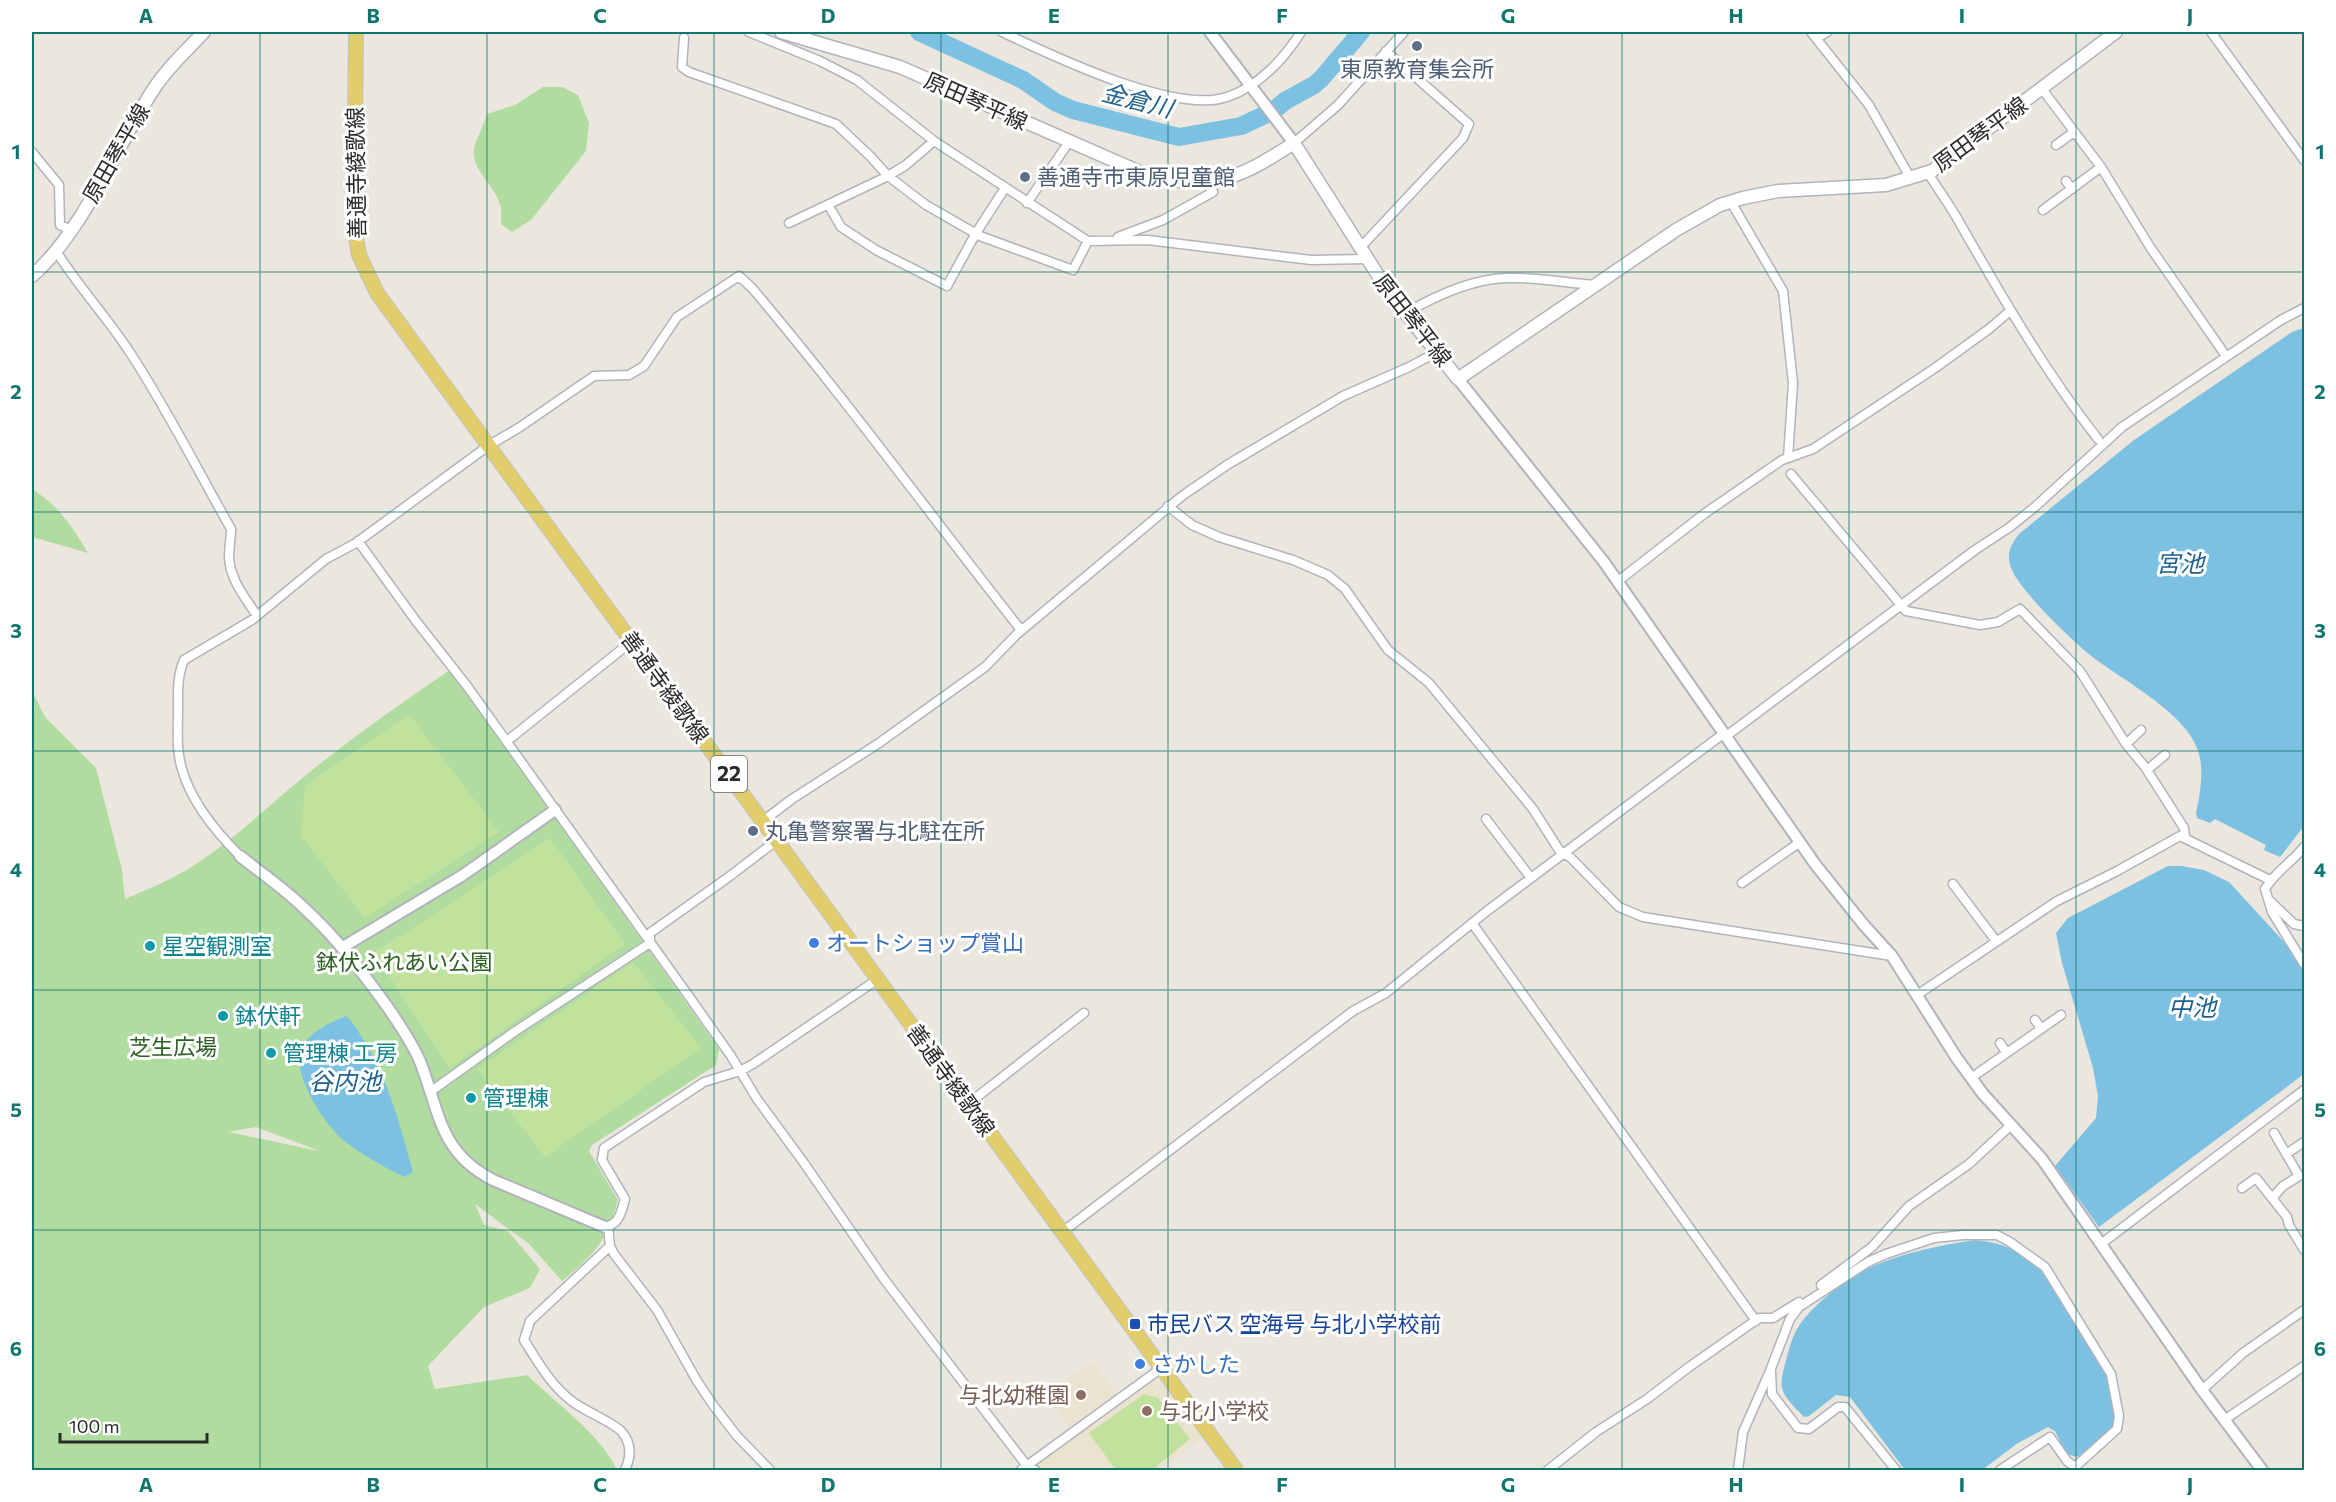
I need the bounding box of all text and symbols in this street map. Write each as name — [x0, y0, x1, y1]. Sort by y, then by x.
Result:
text: A — [139, 3, 153, 27]
text: B — [366, 3, 380, 27]
text: C — [593, 3, 607, 27]
text: D — [821, 3, 835, 27]
text: E — [1048, 3, 1060, 27]
text: F — [1276, 3, 1288, 27]
text: G — [1501, 3, 1515, 27]
text: H — [1729, 3, 1744, 27]
text: I — [1959, 3, 1965, 27]
text: J — [2187, 3, 2193, 27]
marker: 東原教育集会所 — [1410, 39, 1424, 53]
place label: 東原教育集会所 — [1340, 55, 1494, 82]
street label: 原田琴平線 — [920, 66, 1032, 135]
water label: 金倉川 — [1099, 77, 1179, 123]
street label: 原田琴平線 — [1927, 90, 2032, 177]
street label: 原田琴平線 — [76, 98, 155, 207]
street label: 善通寺綾歌線 — [341, 107, 370, 239]
text: 1 — [11, 139, 21, 163]
text: 1 — [2315, 139, 2325, 163]
place label: 善通寺市東原児童館 — [1037, 163, 1235, 190]
marker: 善通寺市東原児童館 — [1018, 170, 1032, 184]
street label: 原田琴平線 — [1369, 268, 1458, 371]
text: 2 — [10, 379, 22, 403]
text: 2 — [2314, 379, 2326, 403]
water label: 宮池 — [2156, 548, 2206, 577]
text: 3 — [10, 618, 22, 642]
text: 3 — [2314, 618, 2326, 642]
street label: 善通寺綾歌線 — [616, 625, 715, 748]
road number: 22 — [711, 756, 747, 792]
place label: 丸亀警察署与北駐在所 — [765, 817, 985, 844]
marker: 丸亀警察署与北駐在所 — [746, 824, 760, 838]
text: 4 — [10, 857, 22, 881]
text: 4 — [2314, 857, 2326, 881]
place label: オートショップ賞山 — [826, 929, 1024, 956]
place label: 星空観測室 — [162, 932, 272, 959]
marker: オートショップ賞山 — [807, 936, 821, 950]
marker: 星空観測室 — [143, 939, 157, 953]
park label: 鉢伏ふれあい公園 — [316, 948, 492, 975]
water label: 中池 — [2168, 992, 2218, 1021]
place label: 鉢伏軒 — [235, 1002, 301, 1029]
marker: 鉢伏軒 — [216, 1009, 230, 1023]
street label: 善通寺綾歌線 — [902, 1018, 1001, 1141]
park label: 芝生広場 — [129, 1033, 217, 1060]
place label: 管理棟 工房 — [283, 1039, 397, 1066]
marker: 管理棟 工房 — [264, 1046, 278, 1060]
water label: 谷内池 — [309, 1066, 383, 1095]
place label: 管理棟 — [483, 1084, 549, 1111]
marker: 管理棟 — [464, 1091, 478, 1105]
text: 5 — [10, 1097, 22, 1121]
text: 5 — [2314, 1097, 2326, 1121]
place label: 市民バス 空海号 与北小学校前 — [1147, 1310, 1441, 1337]
marker: 市民バス 空海号 与北小学校前 — [1128, 1317, 1142, 1331]
text: 6 — [10, 1336, 22, 1360]
text: 6 — [2314, 1336, 2326, 1360]
place label: さかした — [1152, 1350, 1240, 1377]
marker: さかした — [1133, 1357, 1147, 1371]
place label: 与北幼稚園 — [959, 1381, 1069, 1408]
marker: 与北幼稚園 — [1074, 1388, 1088, 1402]
place label: 与北小学校 — [1159, 1397, 1269, 1424]
marker: 与北小学校 — [1140, 1404, 1154, 1418]
scale bar — [60, 1406, 207, 1444]
text: 100 m — [69, 1415, 119, 1437]
text: A — [139, 1472, 153, 1496]
text: B — [366, 1472, 380, 1496]
text: C — [593, 1472, 607, 1496]
text: D — [821, 1472, 835, 1496]
text: E — [1048, 1472, 1060, 1496]
text: F — [1276, 1472, 1288, 1496]
text: G — [1501, 1472, 1515, 1496]
text: H — [1729, 1472, 1744, 1496]
text: I — [1959, 1472, 1965, 1496]
text: J — [2187, 1472, 2193, 1496]

